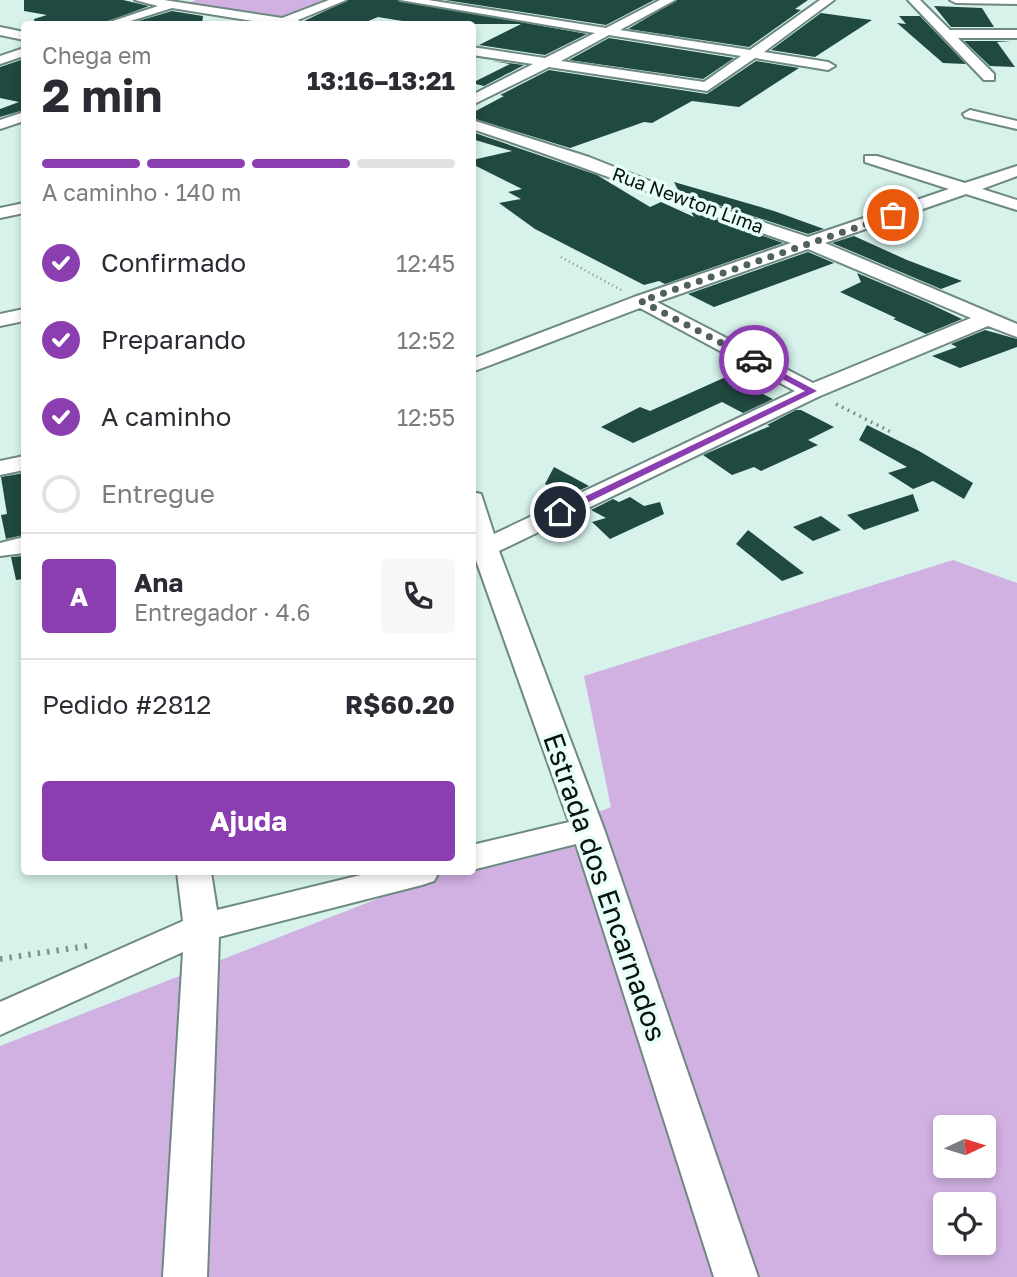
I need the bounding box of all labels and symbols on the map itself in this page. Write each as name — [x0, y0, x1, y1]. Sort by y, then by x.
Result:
street label: Rua Newton Lima — [609, 161, 767, 238]
pin — [863, 185, 923, 245]
courier — [719, 325, 789, 395]
pin — [530, 482, 590, 542]
street label: Estrada dos Encarnados — [537, 728, 674, 1045]
north arrow — [933, 1115, 996, 1178]

